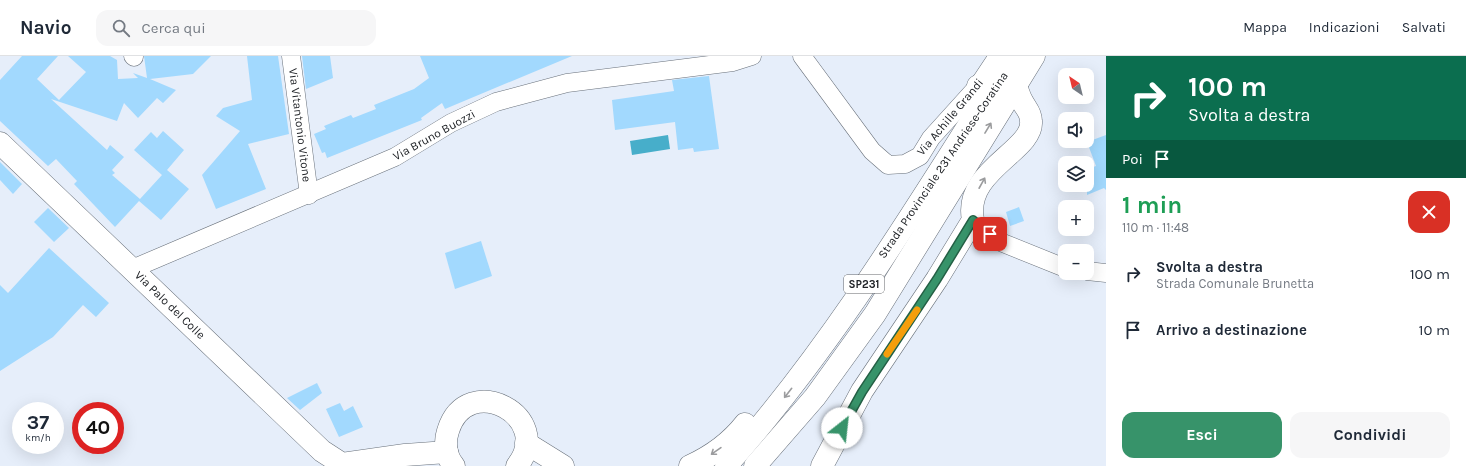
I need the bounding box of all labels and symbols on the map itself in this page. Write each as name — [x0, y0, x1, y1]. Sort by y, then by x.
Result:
street label: Via Vitantonio Vitone — [286, 67, 314, 183]
north arrow — [1058, 68, 1094, 104]
street label: Strada Provinciale 231 Andriese-Coratina — [875, 69, 1011, 261]
street label: Via Achille Grandi — [914, 76, 986, 158]
street label: Via Bruno Buozzi — [390, 107, 478, 163]
one-way arrow — [985, 122, 993, 134]
one-way arrow — [978, 177, 986, 189]
pin — [973, 217, 1007, 251]
street label: Via Palo del Colle — [132, 268, 208, 342]
road number: SP231 — [844, 275, 884, 293]
one-way arrow — [783, 387, 792, 398]
speed limit sign: 40 — [72, 402, 124, 454]
position arrow — [821, 407, 863, 449]
one-way arrow — [711, 447, 722, 455]

